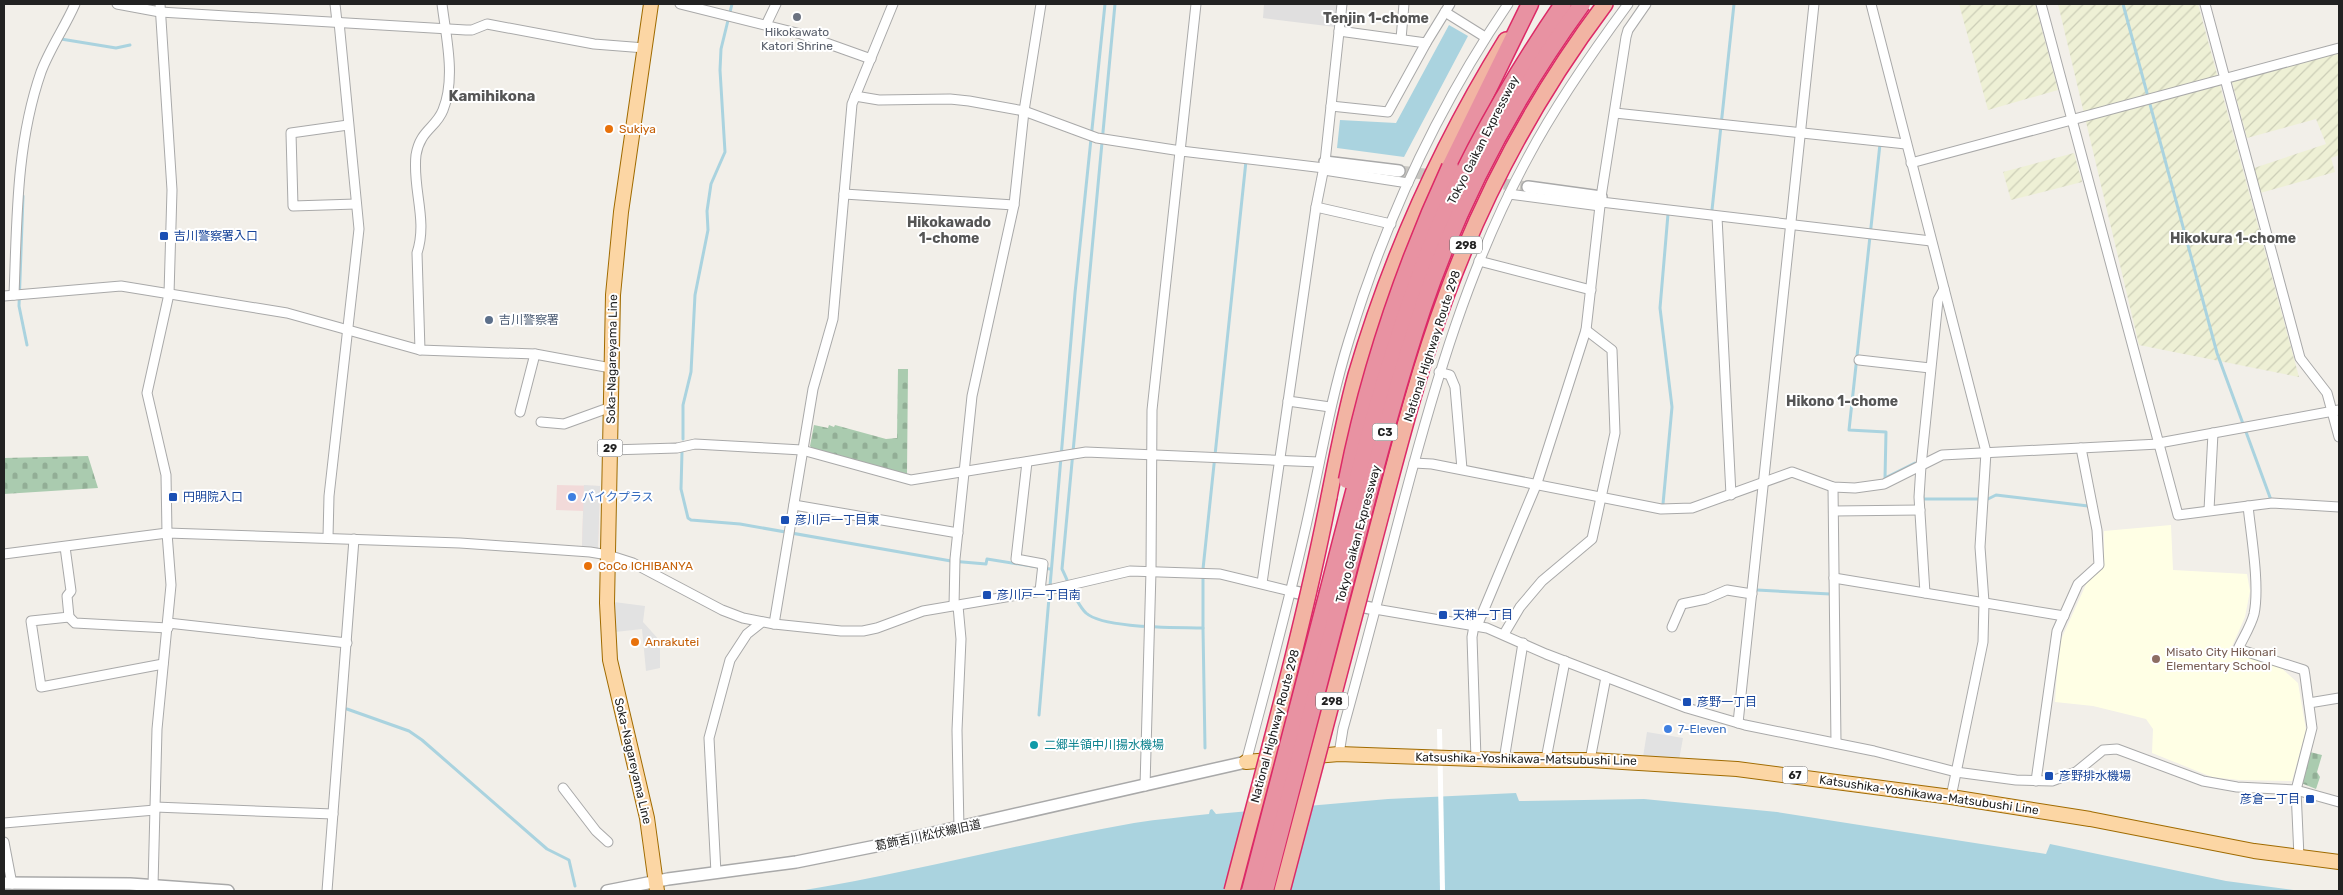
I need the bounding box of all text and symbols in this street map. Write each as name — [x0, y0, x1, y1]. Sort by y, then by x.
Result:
district label: Tenjin 1-chome — [1323, 10, 1429, 27]
marker: Hikokawato Katori Shrine — [791, 11, 803, 23]
place label: Hikokawato Katori Shrine — [761, 25, 833, 53]
street label: Tokyo Gaikan Expressway — [1444, 73, 1522, 207]
district label: Kamihikona — [449, 87, 536, 105]
place label: Sukiya — [619, 122, 656, 136]
marker: Sukiya — [603, 123, 615, 135]
district label: Hikokawado 1-chome — [907, 214, 991, 247]
place label: 吉川警察署入口 — [174, 229, 258, 243]
marker: 吉川警察署入口 — [158, 230, 170, 242]
district label: Hikokura 1-chome — [2170, 230, 2296, 247]
road number: 298 — [1450, 236, 1482, 254]
street label: National Highway Route 298 — [1401, 269, 1463, 423]
street label: Soka-Nagareyama Line — [604, 294, 620, 424]
place label: 吉川警察署 — [499, 313, 559, 327]
marker: 吉川警察署 — [483, 314, 495, 326]
district label: Hikono 1-chome — [1786, 393, 1898, 410]
road number: C3 — [1372, 424, 1398, 441]
road number: 29 — [598, 439, 622, 456]
street label: Tokyo Gaikan Expressway — [1333, 463, 1383, 605]
place label: 円明院入口 — [183, 490, 243, 504]
place label: バイクプラス — [582, 490, 654, 504]
marker: 円明院入口 — [167, 491, 179, 503]
marker: バイクプラス — [566, 491, 578, 503]
place label: 彦川戸一丁目東 — [795, 513, 879, 527]
marker: 彦川戸一丁目東 — [779, 514, 791, 526]
place label: CoCo ICHIBANYA — [598, 559, 693, 573]
marker: CoCo ICHIBANYA — [582, 560, 594, 572]
place label: 彦川戸一丁目南 — [997, 588, 1081, 602]
marker: 彦川戸一丁目南 — [981, 589, 993, 601]
place label: 天神一丁目 — [1453, 608, 1513, 622]
marker: 天神一丁目 — [1437, 609, 1449, 621]
place label: Anrakutei — [645, 635, 699, 649]
marker: Anrakutei — [629, 636, 641, 648]
place label: Misato City Hikonari Elementary School — [2166, 645, 2276, 673]
street label: National Highway Route 298 — [1248, 648, 1302, 804]
marker: Misato City Hikonari Elementary School — [2150, 653, 2162, 665]
road number: 298 — [1316, 692, 1348, 709]
place label: 彦野一丁目 — [1697, 695, 1757, 709]
street label: Soka-Nagareyama Line — [612, 696, 654, 826]
marker: 彦野一丁目 — [1681, 696, 1693, 708]
place label: 7-Eleven — [1678, 722, 1727, 736]
marker: 7-Eleven — [1662, 723, 1674, 735]
place label: 二郷半領中川揚水機場 — [1044, 738, 1164, 752]
marker: 二郷半領中川揚水機場 — [1028, 739, 1040, 751]
street label: Katsushika-Yoshikawa-Matsubushi Line — [1415, 750, 1637, 768]
road number: 67 — [1782, 766, 1808, 784]
place label: 彦野排水機場 — [2059, 769, 2131, 783]
marker: 彦野排水機場 — [2043, 770, 2055, 782]
street label: Katsushika-Yoshikawa-Matsubushi Line — [1818, 773, 2040, 817]
place label: 彦倉一丁目 — [2240, 792, 2300, 806]
marker: 彦倉一丁目 — [2304, 793, 2316, 805]
street label: 葛飾吉川松伏線旧道 — [874, 817, 982, 853]

